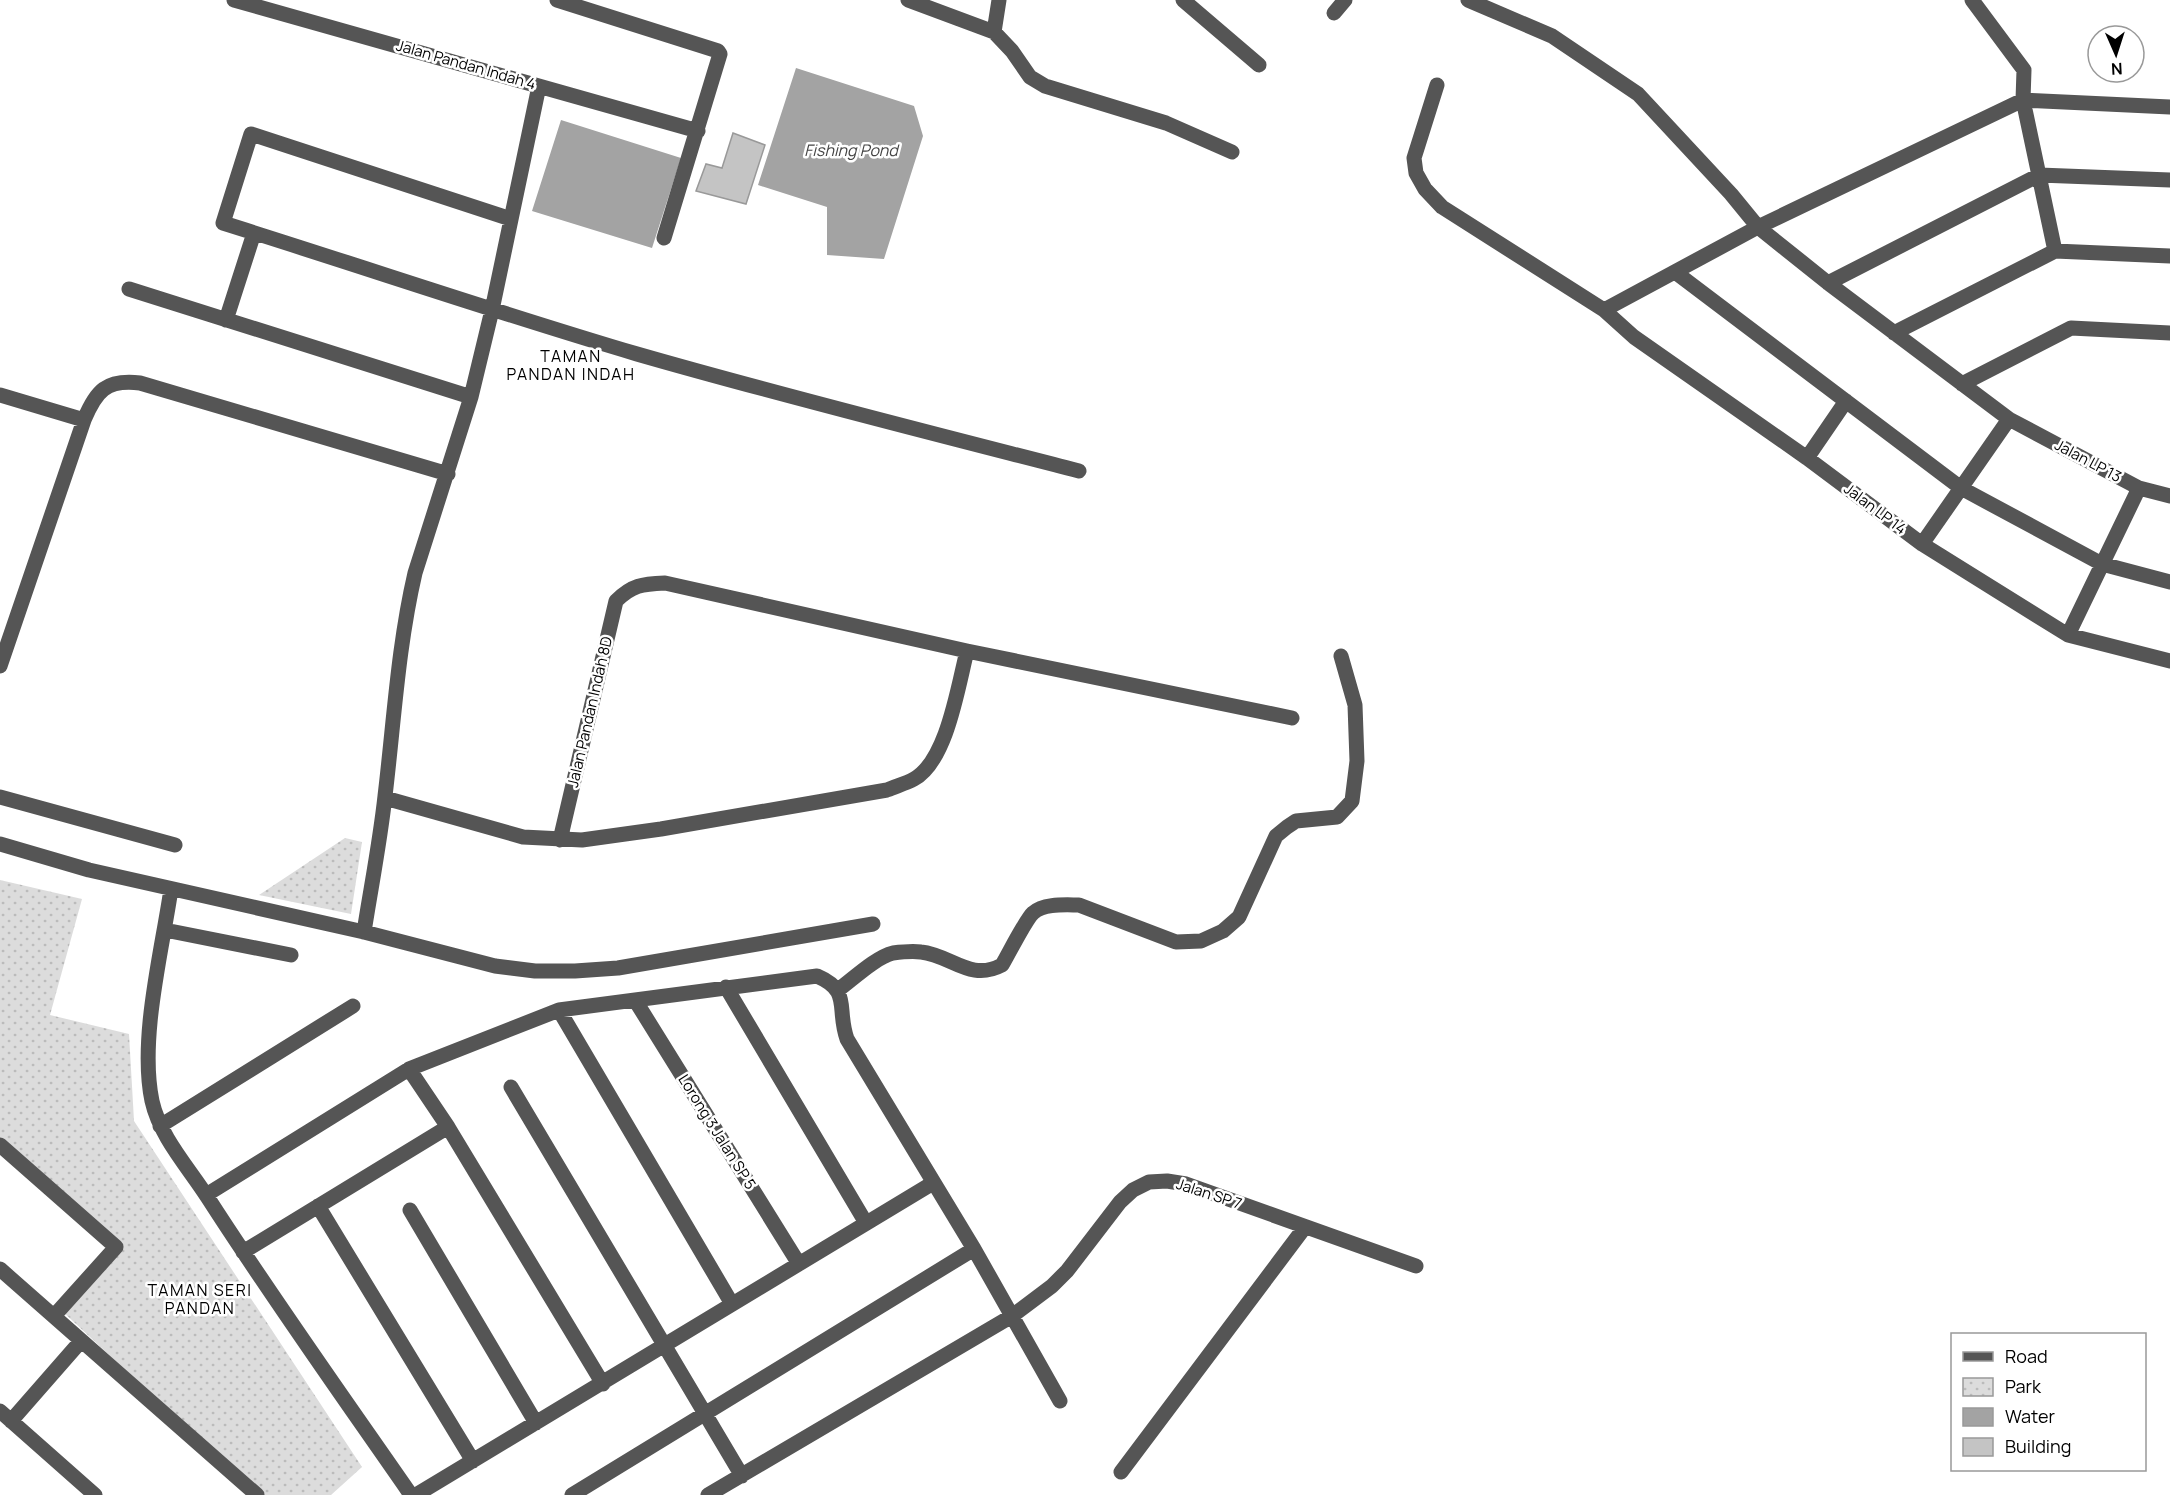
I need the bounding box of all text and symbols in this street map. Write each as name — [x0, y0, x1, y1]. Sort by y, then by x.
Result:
north arrow — [2086, 24, 2146, 84]
street label: Jalan Pandan Indah 4 — [394, 35, 539, 95]
text: N — [2110, 58, 2123, 80]
water label: Fishing Pond — [804, 139, 900, 161]
district label: TAMAN PANDAN INDAH — [507, 345, 635, 385]
street label: Jalan LP 13 — [2051, 434, 2125, 487]
street label: Jalan LP 14 — [1840, 478, 1911, 539]
street label: Jalan Pandan Indah 8D — [562, 634, 617, 789]
street label: Lorong 3 Jalan SP 5 — [674, 1070, 761, 1193]
street label: Jalan SP 7 — [1174, 1173, 1245, 1214]
district label: TAMAN SERI PANDAN — [148, 1279, 252, 1319]
legend — [1951, 1333, 2146, 1471]
text: Road — [2005, 1344, 2048, 1368]
text: Park — [2005, 1374, 2042, 1398]
text: Water — [2005, 1404, 2055, 1428]
text: Building — [2005, 1434, 2071, 1458]

